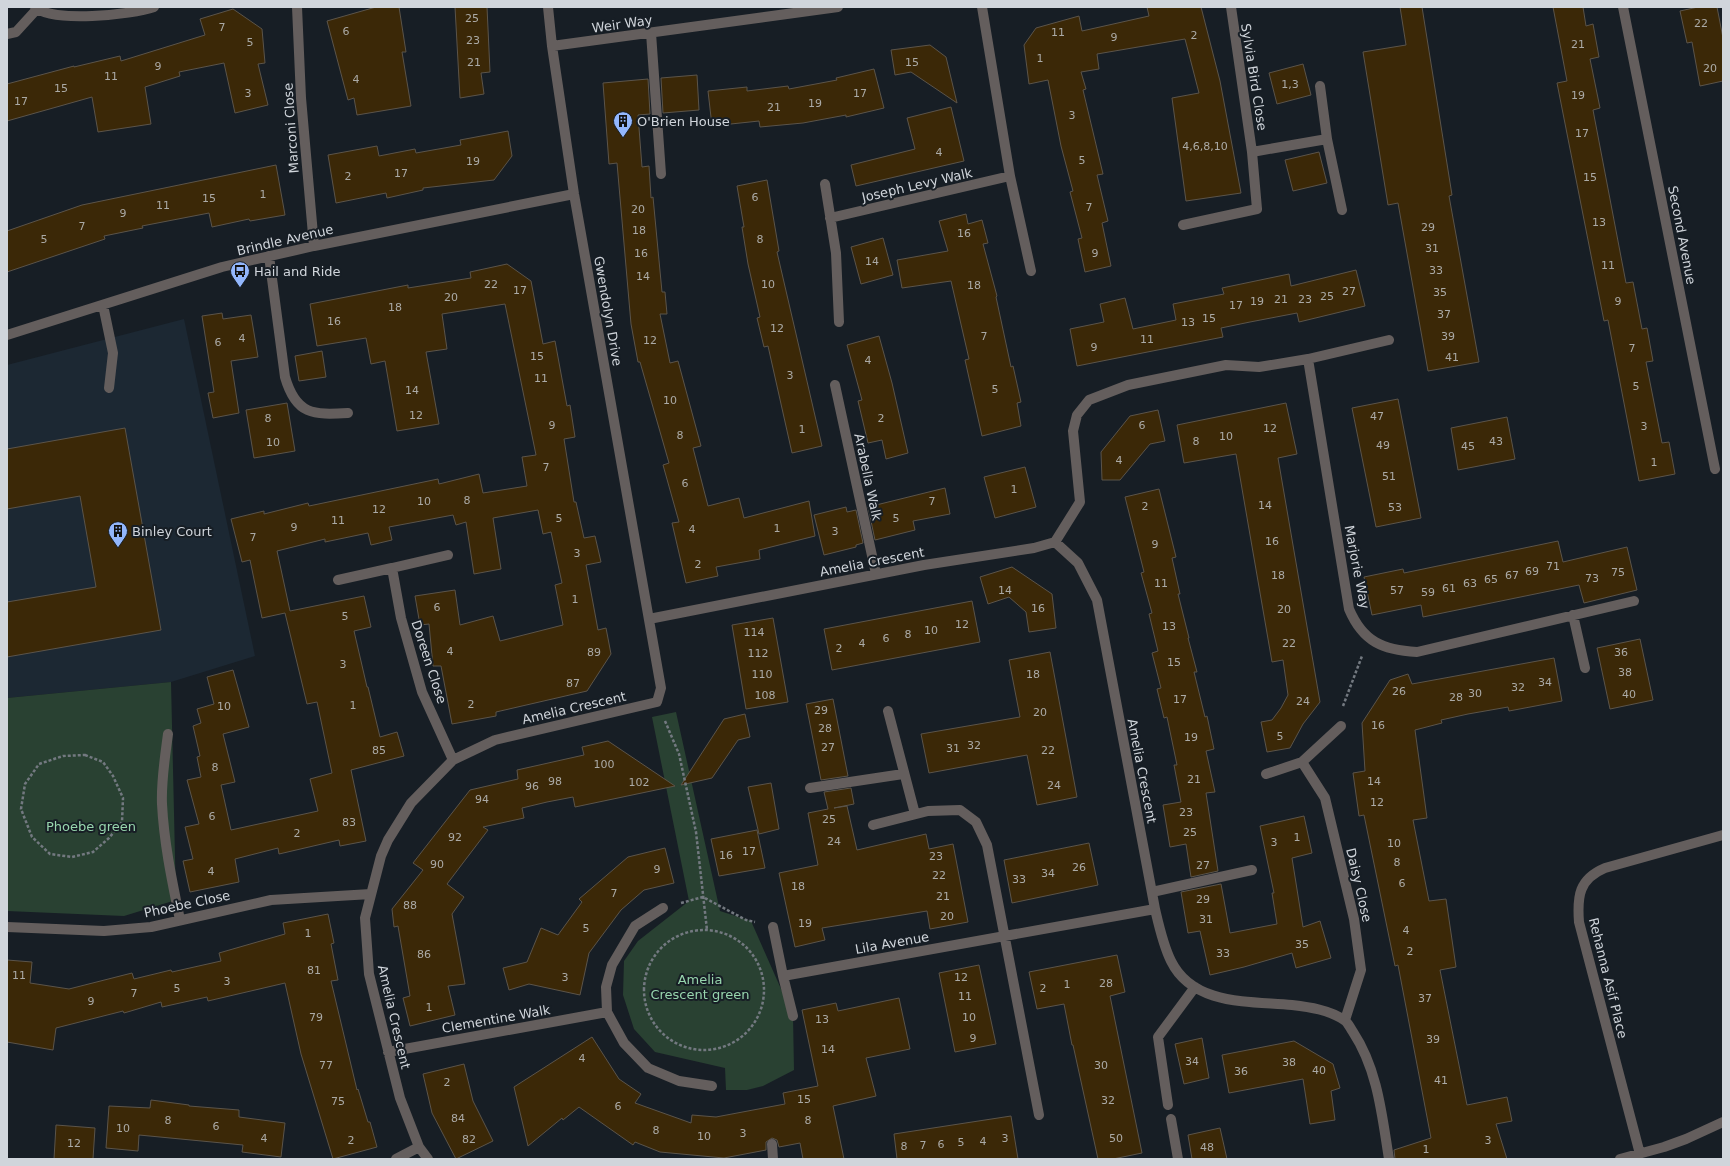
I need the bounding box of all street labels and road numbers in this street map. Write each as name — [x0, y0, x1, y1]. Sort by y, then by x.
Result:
street label: Weir Way — [591, 12, 653, 36]
street label: Sylvia Bird Close — [1238, 22, 1270, 132]
street label: Marconi Close — [280, 82, 302, 174]
street label: Joseph Levy Walk — [859, 165, 974, 205]
street label: Second Avenue — [1665, 184, 1699, 286]
street label: Brindle Avenue — [235, 222, 335, 258]
street label: Gwendolyn Drive — [591, 255, 625, 367]
street label: Arabella Walk — [851, 432, 885, 523]
street label: Marjorie Way — [1342, 524, 1373, 610]
street label: Amelia Crescent — [818, 544, 926, 580]
street label: Doreen Close — [408, 618, 450, 706]
street label: Amelia Crescent — [521, 689, 627, 727]
street label: Amelia Crescent — [1124, 717, 1160, 825]
street label: Daisy Close — [1343, 846, 1375, 924]
street label: Phoebe Close — [142, 888, 232, 920]
street label: Rehanna Asif Place — [1586, 916, 1630, 1040]
street label: Lila Avenue — [854, 929, 930, 957]
street label: Amelia Crescent — [375, 964, 413, 1070]
street label: Clementine Walk — [441, 1002, 552, 1036]

